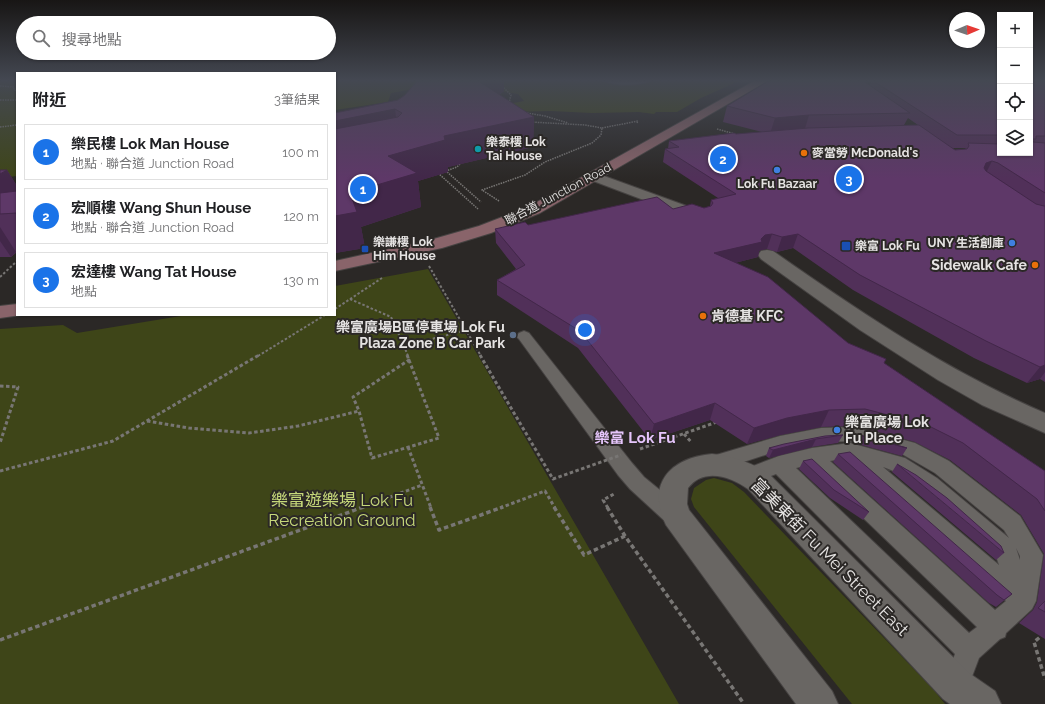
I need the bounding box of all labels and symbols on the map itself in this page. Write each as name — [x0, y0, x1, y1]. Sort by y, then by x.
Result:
north arrow — [949, 12, 985, 48]
place label: 樂泰樓 Lok Tai House — [486, 135, 546, 163]
marker: 樂泰樓 Lok Tai House — [473, 144, 483, 154]
pin: 2 — [710, 144, 736, 174]
place label: 麥當勞 McDonald's — [812, 146, 918, 160]
marker: 麥當勞 McDonald's — [799, 148, 809, 158]
street label: 聯合道 Junction Road — [503, 160, 613, 228]
pin: 3 — [836, 164, 862, 194]
marker: Lok Fu Bazaar — [772, 165, 782, 175]
pin: 1 — [350, 174, 376, 204]
place label: Lok Fu Bazaar — [737, 177, 817, 191]
place label: 樂謙樓 Lok Him House — [373, 235, 436, 263]
place label: UNY 生活創庫 — [927, 236, 1004, 250]
marker: UNY 生活創庫 — [1007, 238, 1017, 248]
place label: 樂富 Lok Fu — [855, 239, 920, 253]
marker: 樂富 Lok Fu — [840, 240, 852, 252]
marker: 樂謙樓 Lok Him House — [360, 244, 370, 254]
place label: Sidewalk Cafe — [931, 257, 1028, 273]
marker: Sidewalk Cafe — [1030, 260, 1040, 270]
place label: 肯德基 KFC — [711, 308, 784, 324]
marker: 肯德基 KFC — [698, 311, 708, 321]
place label: 樂富廣場B區停車場 Lok Fu Plaza Zone B Car Park — [336, 319, 505, 351]
your location — [575, 320, 595, 340]
marker: 樂富廣場B區停車場 Lok Fu Plaza Zone B Car Park — [508, 330, 518, 340]
place label: 樂富廣場 Lok Fu Place — [845, 414, 929, 446]
marker: 樂富廣場 Lok Fu Place — [832, 425, 842, 435]
district label: 樂富 Lok Fu — [595, 429, 675, 447]
street label: 富美東街 Fu Mei Street East — [747, 474, 913, 640]
park label: 樂富遊樂場 Lok Fu Recreation Ground — [268, 490, 416, 530]

